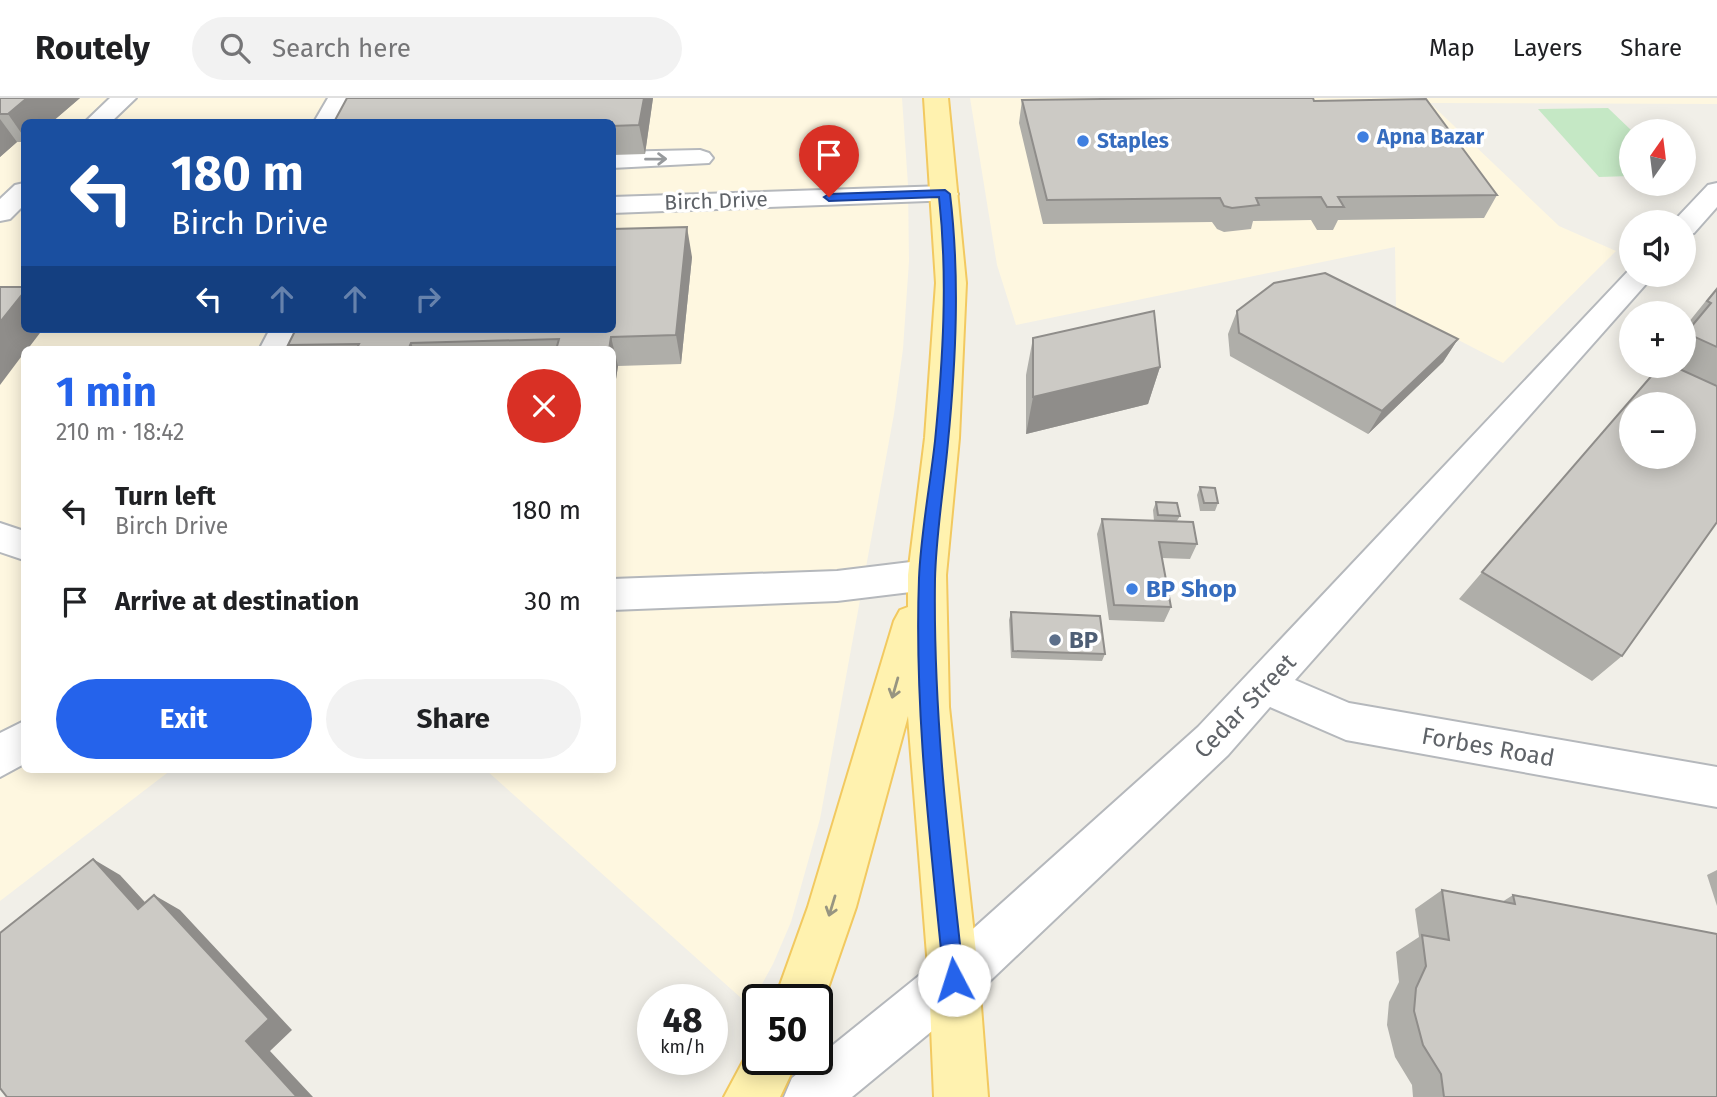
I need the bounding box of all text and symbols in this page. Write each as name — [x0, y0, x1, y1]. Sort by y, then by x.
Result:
search box — [192, 17, 682, 80]
text: Routely — [35, 28, 150, 68]
icon: search — [216, 29, 254, 67]
text: Search here — [272, 33, 411, 64]
text: Map — [1429, 34, 1475, 62]
text: Layers — [1513, 34, 1582, 62]
text: Share — [1620, 34, 1682, 62]
north arrow — [1619, 119, 1696, 196]
map controls — [1619, 119, 1696, 469]
place label: Apna Bazar — [1376, 124, 1485, 150]
pin — [799, 125, 859, 197]
place label: Staples — [1097, 128, 1169, 154]
marker: Apna Bazar — [1355, 129, 1371, 145]
marker: Staples — [1075, 133, 1091, 149]
icon: arrive — [810, 136, 848, 174]
text: 180 m — [171, 144, 304, 203]
icon: left — [56, 147, 147, 238]
one-way arrow — [645, 152, 668, 166]
street label: Birch Drive — [664, 186, 768, 216]
text: Birch Drive — [171, 204, 328, 242]
button: sound — [1619, 210, 1696, 287]
icon: left — [190, 280, 228, 318]
icon: ahead — [263, 280, 301, 318]
icon: ahead — [336, 280, 374, 318]
icon: right — [409, 280, 447, 318]
button: + — [1619, 301, 1696, 378]
text: 1 min — [56, 367, 157, 417]
button: close — [507, 369, 581, 443]
button: − — [1619, 392, 1696, 469]
text: 210 m · 18:42 — [56, 418, 184, 446]
text: Turn left — [115, 481, 216, 512]
icon: left — [56, 492, 94, 530]
text: 180 m — [512, 495, 581, 526]
text: Birch Drive — [115, 512, 228, 540]
place label: BP Shop — [1146, 575, 1237, 603]
marker: BP Shop — [1124, 581, 1140, 597]
icon: arrive — [56, 583, 94, 621]
text: Arrive at destination — [115, 586, 359, 617]
text: 30 m — [524, 586, 581, 617]
place label: BP — [1069, 626, 1098, 654]
marker: BP — [1047, 632, 1063, 648]
street label: Cedar Street — [1188, 648, 1302, 764]
one-way arrow — [887, 676, 900, 698]
button: Exit — [56, 679, 312, 759]
button: Share — [326, 679, 581, 759]
street label: Forbes Road — [1419, 722, 1557, 772]
one-way arrow — [825, 895, 837, 917]
position arrow — [917, 943, 991, 1017]
speed limit sign: 50 — [742, 984, 833, 1075]
text: 48 — [662, 999, 703, 1041]
text: km/h — [660, 1036, 705, 1058]

